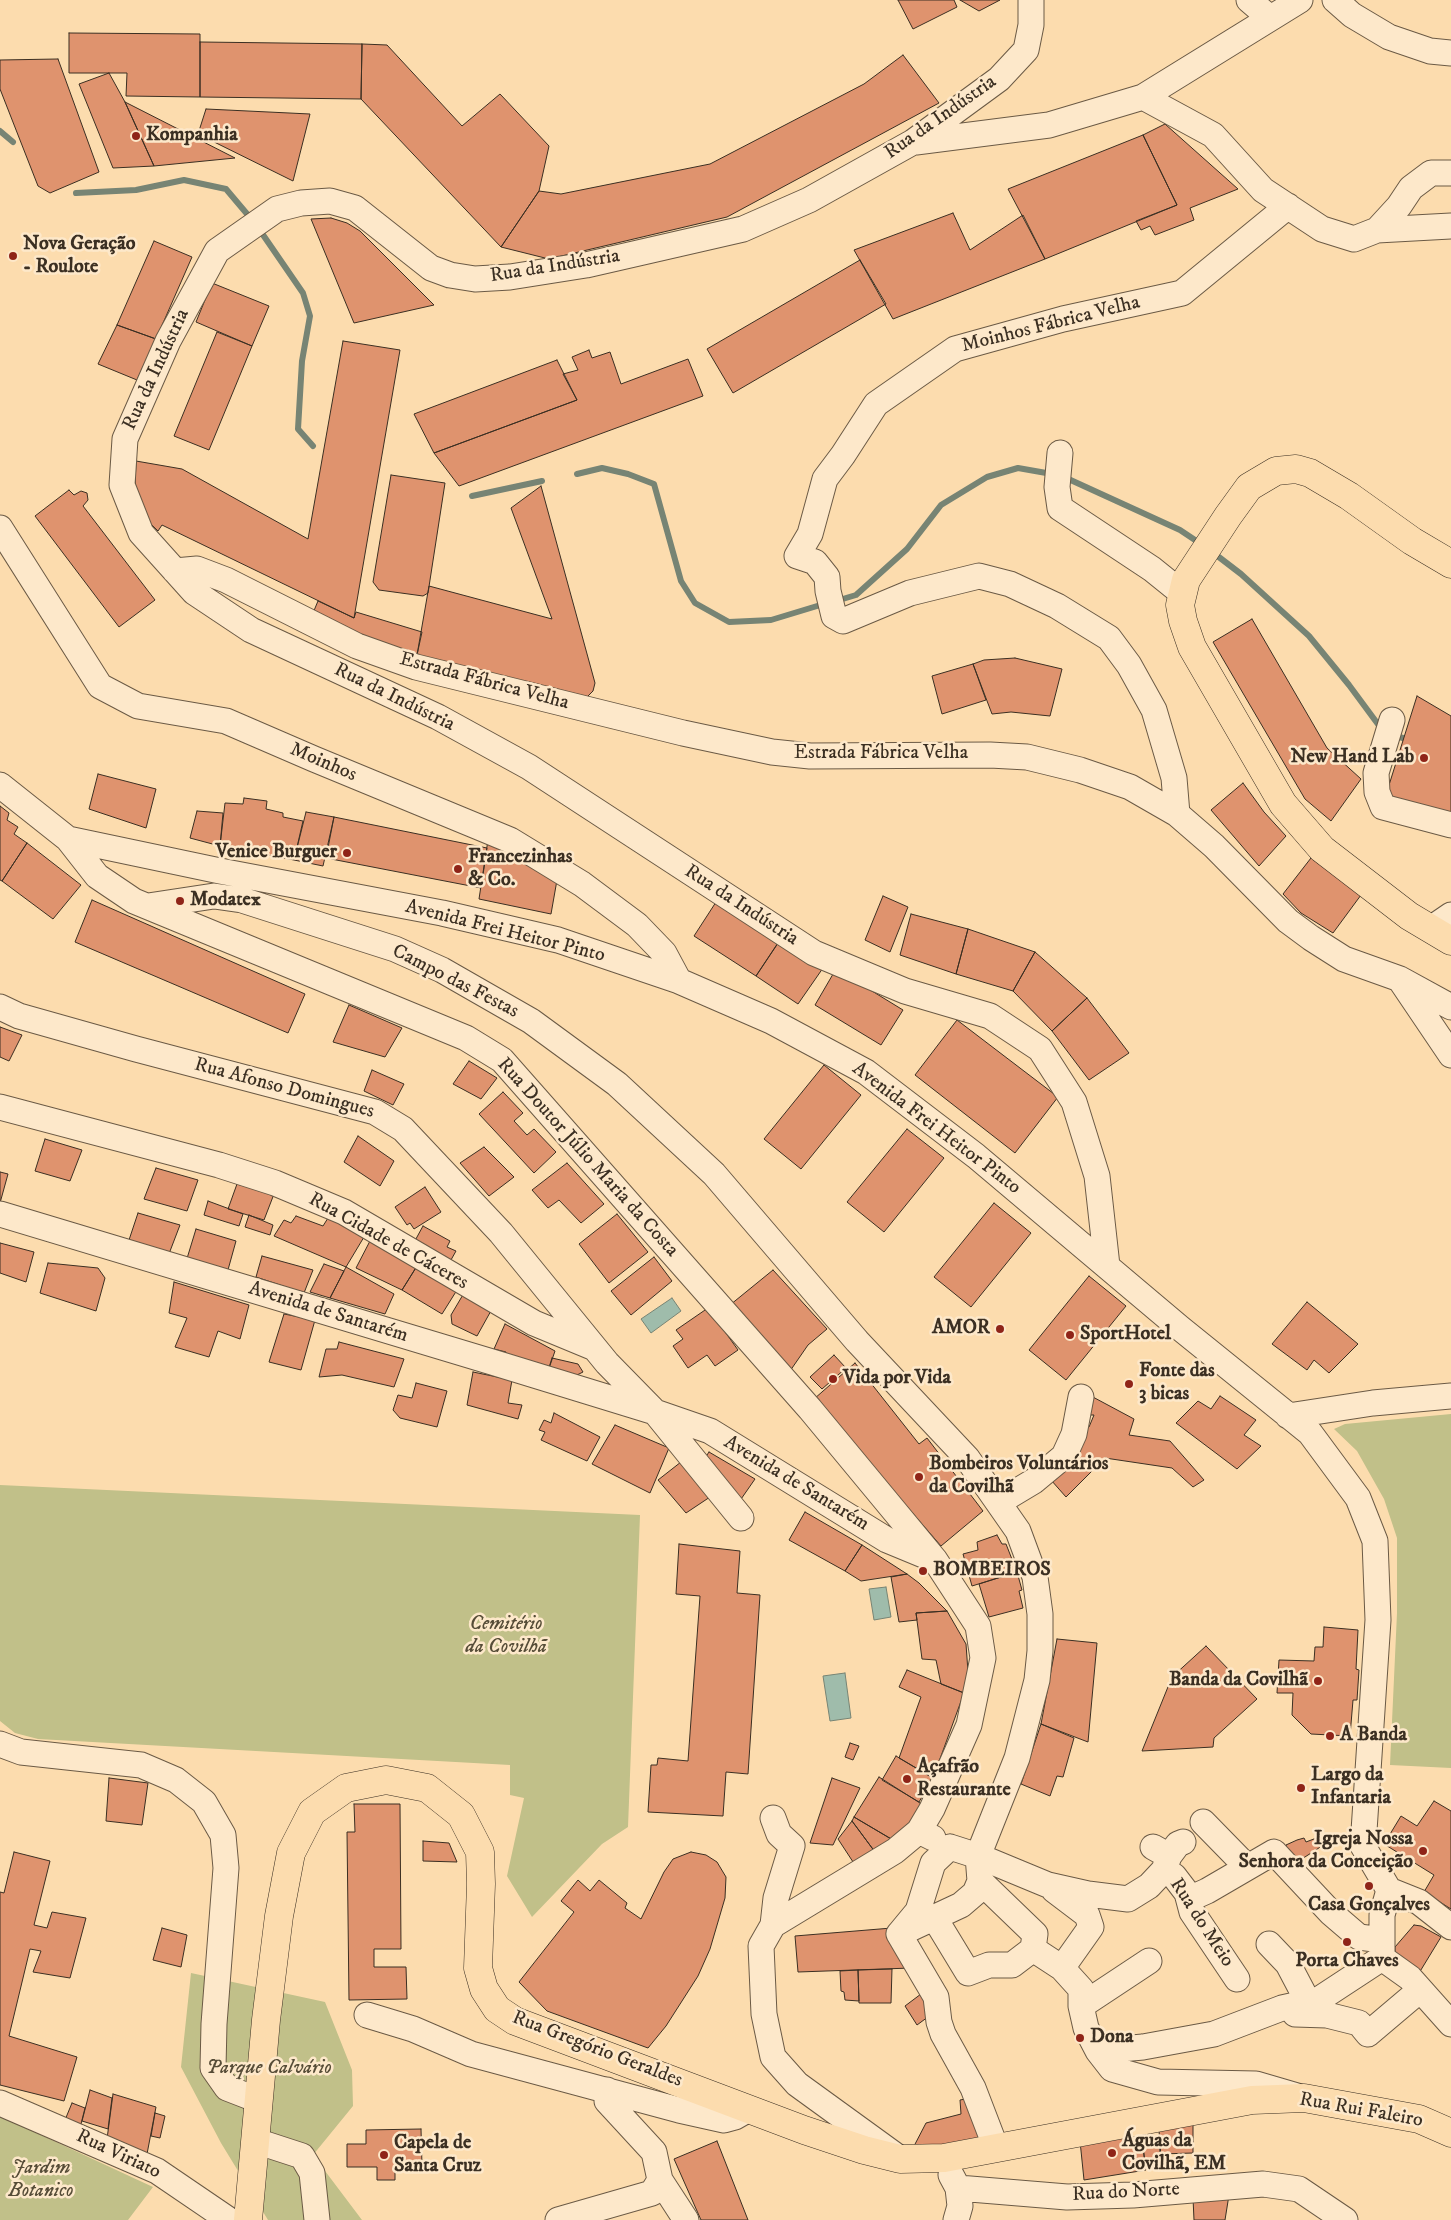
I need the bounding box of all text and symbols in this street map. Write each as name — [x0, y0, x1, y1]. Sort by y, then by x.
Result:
street label: Rua da Indústria — [880, 71, 1002, 165]
place label: Kompanhia — [146, 124, 238, 148]
marker: Kompanhia — [130, 130, 142, 142]
place label: Nova Geração - Roulote — [23, 233, 135, 280]
street label: Rua da Indústria — [488, 245, 622, 289]
marker: Nova Geração - Roulote — [7, 250, 19, 262]
street label: Moinhos Fábrica Velha — [959, 291, 1143, 359]
street label: Rua da Indústria — [118, 306, 196, 434]
street label: Estrada Fábrica Velha — [397, 648, 571, 716]
street label: Rua da Indústria — [330, 659, 458, 737]
street label: Moinhos — [286, 738, 360, 788]
street label: Estrada Fábrica Velha — [794, 742, 968, 766]
place label: New Hand Lab — [1290, 746, 1414, 770]
marker: New Hand Lab — [1418, 752, 1430, 764]
place label: Venice Burguer — [215, 841, 337, 865]
place label: Francezinhas & Co. — [468, 846, 572, 893]
marker: Venice Burguer — [341, 847, 353, 859]
street label: Rua da Indústria — [680, 860, 802, 952]
marker: Francezinhas & Co. — [452, 863, 464, 875]
place label: Modatex — [190, 889, 261, 913]
marker: Modatex — [174, 895, 186, 907]
street label: Avenida Frei Heitor Pinto — [403, 896, 607, 968]
street label: Campo das Festas — [388, 940, 522, 1024]
street label: Rua Afonso Domingues — [191, 1053, 377, 1125]
street label: Rua Doutor Júlio Maria da Costa — [491, 1053, 683, 1263]
street label: Avenida Frei Heitor Pinto — [847, 1058, 1025, 1200]
street label: Rua Cidade de Cáceres — [304, 1188, 472, 1296]
street label: Avenida de Santarém — [245, 1277, 411, 1349]
place label: AMOR — [932, 1317, 990, 1341]
marker: AMOR — [994, 1323, 1006, 1335]
place label: SportHotel — [1080, 1323, 1171, 1347]
marker: SportHotel — [1064, 1329, 1076, 1341]
place label: Fonte das 3 bicas — [1139, 1360, 1215, 1407]
place label: Vida por Vida — [843, 1367, 951, 1391]
marker: Vida por Vida — [827, 1373, 839, 1385]
marker: Fonte das 3 bicas — [1123, 1378, 1135, 1390]
street label: Avenida de Santarém — [719, 1431, 873, 1537]
place label: Bombeiros Voluntários da Covilhã — [929, 1453, 1108, 1500]
marker: Bombeiros Voluntários da Covilhã — [913, 1471, 925, 1483]
place label: BOMBEIROS — [933, 1559, 1051, 1583]
marker: BOMBEIROS — [917, 1565, 929, 1577]
park label: Cemitério da Covilhã — [465, 1613, 547, 1660]
place label: Banda da Covilhã — [1169, 1669, 1308, 1693]
marker: Banda da Covilhã — [1312, 1675, 1324, 1687]
place label: A Banda — [1340, 1724, 1407, 1748]
marker: A Banda — [1324, 1730, 1336, 1742]
place label: Açafrão Restaurante — [917, 1756, 1011, 1803]
place label: Largo da Infantaria — [1311, 1764, 1391, 1811]
marker: Açafrão Restaurante — [901, 1773, 913, 1785]
marker: Largo da Infantaria — [1295, 1782, 1307, 1794]
place label: Igreja Nossa Senhora da Conceição — [1238, 1828, 1413, 1875]
marker: Igreja Nossa Senhora da Conceição — [1417, 1845, 1429, 1857]
street label: Rua do Meio — [1163, 1874, 1239, 1972]
marker: Casa Gonçalves — [1363, 1880, 1375, 1892]
place label: Casa Gonçalves — [1308, 1894, 1430, 1918]
marker: Porta Chaves — [1341, 1936, 1353, 1948]
place label: Porta Chaves — [1295, 1950, 1399, 1974]
street label: Rua Gregório Geraldes — [508, 2006, 686, 2094]
place label: Dona — [1090, 2026, 1134, 2050]
marker: Dona — [1074, 2032, 1086, 2044]
park label: Parque Calvário — [206, 2057, 332, 2081]
street label: Rua Rui Faleiro — [1297, 2088, 1425, 2134]
street label: Rua Viriato — [72, 2125, 164, 2185]
place label: Águas da Covilhã, EM — [1122, 2130, 1226, 2177]
place label: Capela de Santa Cruz — [394, 2132, 481, 2179]
marker: Águas da Covilhã, EM — [1106, 2147, 1118, 2159]
marker: Capela de Santa Cruz — [378, 2149, 390, 2161]
park label: Jardim Botanico — [8, 2157, 74, 2204]
street label: Rua do Norte — [1072, 2178, 1180, 2208]

